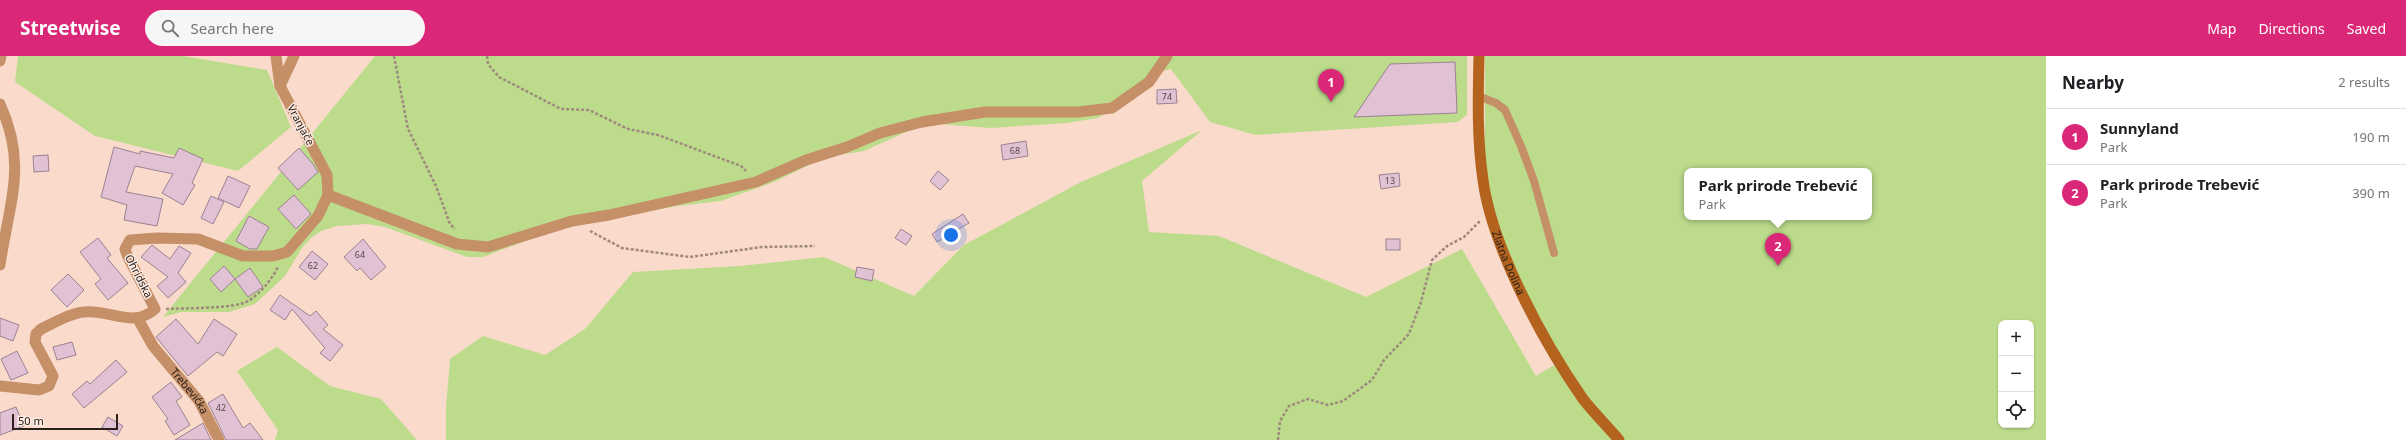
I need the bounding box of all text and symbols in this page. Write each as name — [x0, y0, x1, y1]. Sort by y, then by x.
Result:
search box — [145, 10, 425, 46]
text: Streetwise — [20, 15, 121, 41]
icon: search — [159, 17, 181, 39]
text: Search here — [191, 18, 274, 38]
text: Map — [2207, 19, 2236, 38]
text: Directions — [2258, 19, 2325, 38]
text: Saved — [2347, 19, 2386, 38]
pin: 1 — [1318, 69, 1344, 102]
text: Nearby — [2062, 71, 2124, 94]
text: 2 results — [2338, 73, 2390, 91]
house number: 74 — [1162, 90, 1172, 103]
street label: Vranjače — [284, 102, 318, 148]
text: Sunnyland — [2100, 118, 2179, 138]
text: 1 — [2071, 128, 2079, 146]
text: 190 m — [2352, 128, 2390, 146]
text: Park — [2100, 138, 2127, 156]
house number: 68 — [1010, 144, 1020, 157]
popup — [1684, 168, 1872, 220]
house number: 13 — [1385, 174, 1395, 187]
text: Park prirode Trebević — [2100, 174, 2259, 194]
text: Park prirode Trebević — [1698, 175, 1858, 195]
text: 2 — [2071, 184, 2079, 202]
text: 390 m — [2352, 184, 2390, 202]
text: Park — [2100, 194, 2127, 212]
text: Park — [1698, 195, 1726, 213]
your location — [941, 225, 961, 245]
street label: Zlatna Dolina — [1489, 228, 1529, 297]
pin: 2 — [1765, 233, 1791, 266]
house number: 64 — [355, 248, 365, 261]
street label: Ohridska — [122, 251, 157, 300]
house number: 62 — [308, 259, 318, 272]
map controls — [1998, 320, 2034, 428]
button: + — [1998, 320, 2034, 356]
button: − — [1998, 356, 2034, 392]
street label: Trebevićka — [167, 364, 212, 416]
button: locate — [1998, 392, 2034, 428]
house number: 42 — [216, 401, 226, 414]
scale bar — [12, 412, 118, 431]
text: 50 m — [18, 413, 44, 428]

